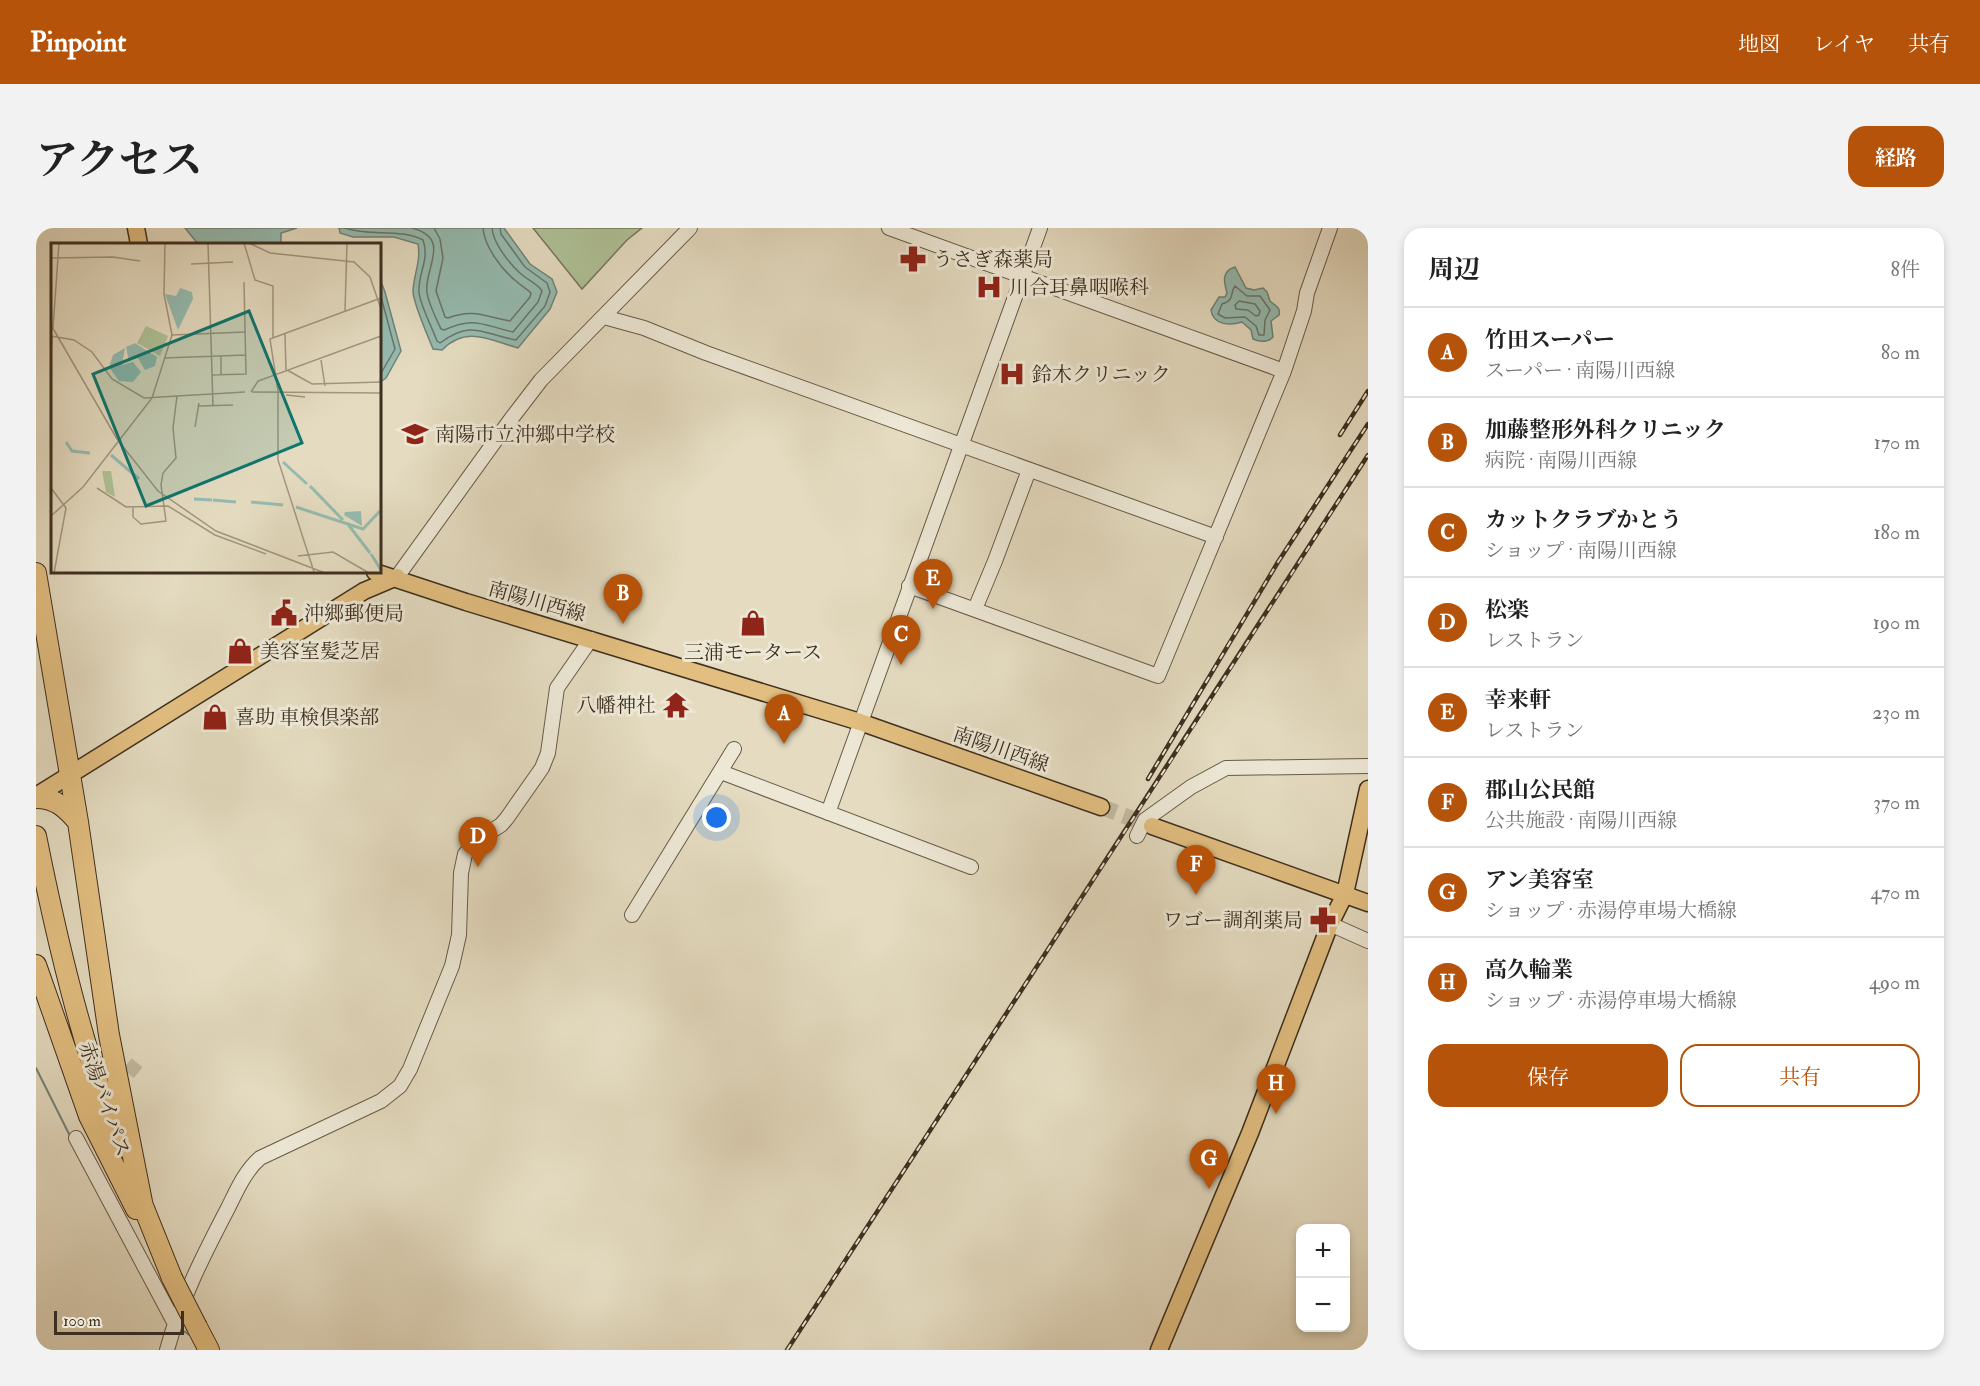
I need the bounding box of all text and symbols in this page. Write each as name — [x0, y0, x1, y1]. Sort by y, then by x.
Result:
text: Pinpoint — [30, 25, 126, 60]
text: 地図 — [1738, 31, 1780, 58]
text: レイヤ — [1813, 31, 1875, 58]
text: 共有 — [1908, 31, 1950, 58]
button: 経路 — [1848, 126, 1944, 187]
text: アクセス — [36, 135, 203, 187]
inset map — [51, 243, 381, 573]
pharmacy icon: うさぎ森薬局 — [898, 244, 928, 274]
place label: うさぎ森薬局 — [933, 247, 1053, 272]
text: 周辺 — [1428, 254, 1480, 286]
text: 8件 — [1891, 257, 1920, 282]
hospital icon: 川合耳鼻咽喉科 — [974, 272, 1004, 302]
place label: 川合耳鼻咽喉科 — [1009, 275, 1149, 300]
text: 竹田スーパー — [1485, 326, 1615, 354]
text: A — [1441, 340, 1454, 365]
text: 80 m — [1881, 340, 1920, 365]
text: スーパー · 南陽川西線 — [1485, 358, 1675, 383]
hospital icon: 鈴木クリニック — [997, 359, 1027, 389]
place label: 鈴木クリニック — [1032, 362, 1171, 387]
text: 加藤整形外科クリニック — [1485, 416, 1726, 444]
school or university icon: 南陽市立沖郷中学校 — [400, 419, 430, 449]
place label: 南陽市立沖郷中学校 — [435, 422, 615, 447]
text: B — [1441, 430, 1454, 455]
text: 170 m — [1874, 430, 1920, 455]
text: 病院 · 南陽川西線 — [1485, 448, 1637, 473]
text: カットクラブかとう — [1485, 506, 1682, 534]
text: C — [1440, 520, 1455, 545]
text: 180 m — [1873, 520, 1920, 545]
text: ショップ · 南陽川西線 — [1485, 538, 1677, 563]
pin: E — [914, 560, 952, 609]
pin: B — [604, 574, 642, 624]
street label: 南陽川西線 — [485, 576, 588, 627]
text: 松楽 — [1485, 596, 1529, 624]
public building icon: 沖郷郵便局 — [269, 598, 299, 628]
place label: 沖郷郵便局 — [304, 601, 404, 626]
shop icon: 三浦モータース — [738, 608, 768, 638]
text: D — [1439, 610, 1456, 635]
text: 190 m — [1873, 610, 1920, 635]
pin: C — [882, 616, 920, 665]
text: レストラン — [1485, 628, 1584, 653]
shop icon: 美容室髪芝居 — [225, 636, 255, 666]
place label: 美容室髪芝居 — [260, 639, 380, 664]
place label: 三浦モータース — [684, 640, 822, 665]
text: 幸来軒 — [1485, 686, 1551, 714]
temple icon: 八幡神社 — [661, 690, 691, 720]
place label: 八幡神社 — [576, 693, 656, 718]
pin: A — [764, 694, 804, 744]
text: E — [1440, 700, 1455, 725]
text: 230 m — [1872, 700, 1920, 725]
shop icon: 喜助 車検倶楽部 — [200, 702, 230, 732]
place label: 喜助 車検倶楽部 — [235, 705, 379, 730]
text: レストラン — [1485, 718, 1584, 743]
street label: 南陽川西線 — [949, 721, 1052, 778]
text: 郡山公民館 — [1485, 776, 1595, 804]
text: F — [1441, 790, 1454, 815]
text: 370 m — [1873, 790, 1920, 815]
your location — [702, 803, 731, 832]
text: 公共施設 · 南陽川西線 — [1485, 808, 1677, 833]
pin: D — [458, 818, 498, 867]
pin: F — [1176, 846, 1216, 895]
text: アン美容室 — [1485, 866, 1594, 894]
text: G — [1439, 880, 1456, 905]
text: 470 m — [1871, 880, 1920, 905]
text: ショップ · 赤湯停車場大橋線 — [1485, 898, 1737, 923]
pharmacy icon: ワゴー調剤薬局 — [1308, 905, 1338, 935]
place label: ワゴー調剤薬局 — [1163, 908, 1303, 933]
text: 高久輪業 — [1485, 956, 1573, 984]
text: H — [1439, 970, 1456, 995]
text: 490 m — [1869, 970, 1920, 995]
text: ショップ · 赤湯停車場大橋線 — [1485, 988, 1737, 1013]
street label: 赤湯バイパス — [73, 1039, 136, 1160]
button: 保存 — [1428, 1044, 1668, 1107]
button: 共有 — [1680, 1044, 1920, 1107]
pin: H — [1256, 1064, 1296, 1114]
pin: G — [1190, 1140, 1228, 1189]
map controls — [1296, 1224, 1350, 1332]
button: + — [1296, 1224, 1350, 1278]
button: − — [1296, 1278, 1350, 1332]
scale bar — [54, 1308, 184, 1336]
text: 100 m — [63, 1311, 101, 1331]

